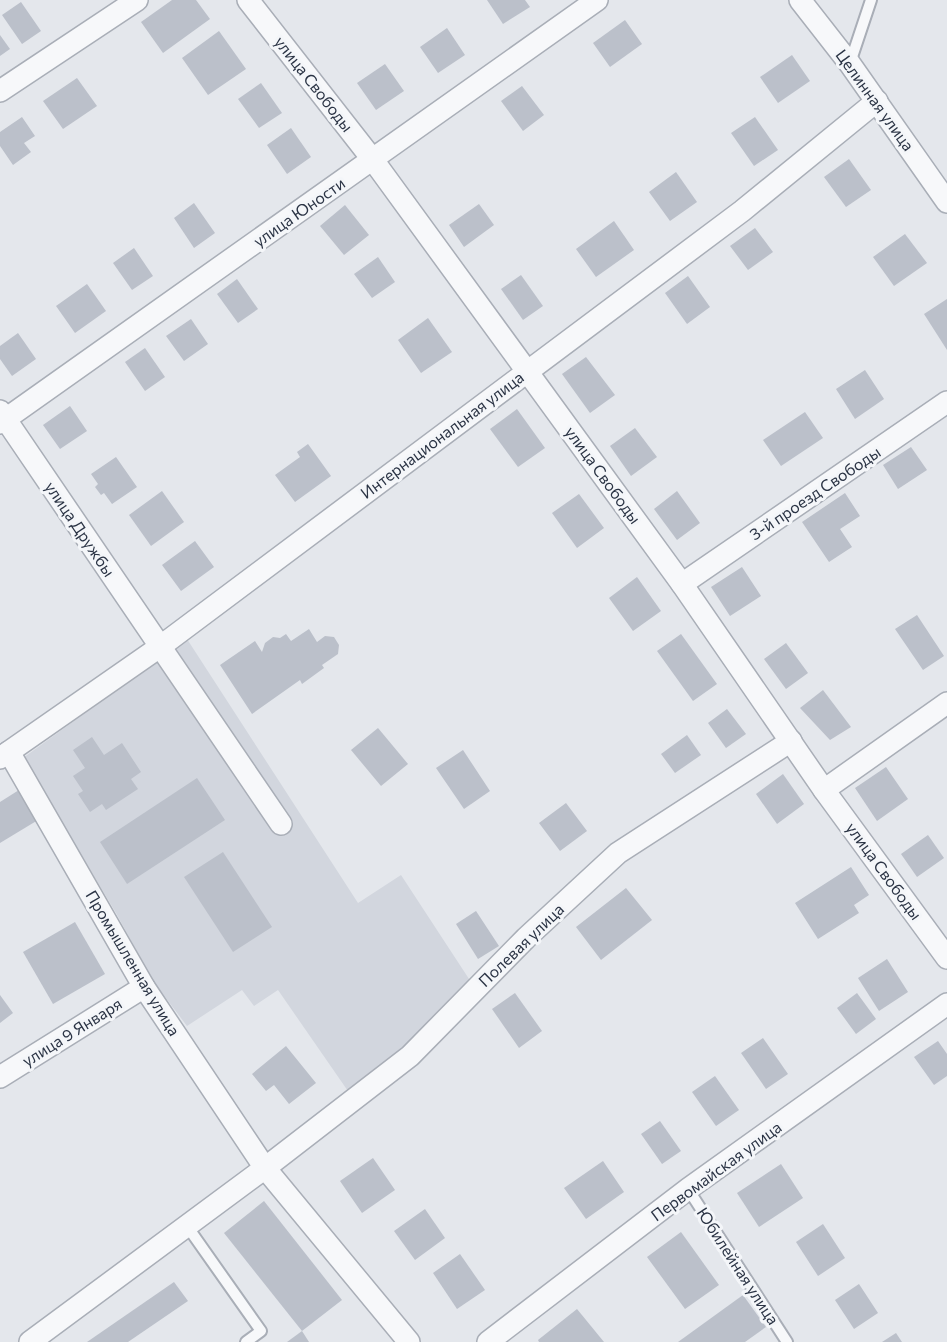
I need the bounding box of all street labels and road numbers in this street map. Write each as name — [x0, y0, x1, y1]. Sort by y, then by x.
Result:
street label: улица Свободы — [271, 32, 358, 135]
street label: Целинная улица — [832, 45, 919, 154]
street label: улица Юности — [249, 173, 348, 250]
street label: Интернациональная улица — [356, 367, 527, 502]
street label: улица Свободы — [562, 422, 645, 527]
street label: 3-й проезд Свободы — [746, 442, 884, 543]
street label: улица Дружбы — [42, 477, 119, 580]
street label: улица Свободы — [843, 818, 926, 923]
street label: Промышленная улица — [82, 886, 184, 1039]
street label: Полевая улица — [474, 899, 567, 990]
street label: улица 9 Января — [18, 993, 125, 1070]
street label: Первомайская улица — [647, 1117, 785, 1224]
street label: Юбилейная улица — [693, 1204, 783, 1328]

